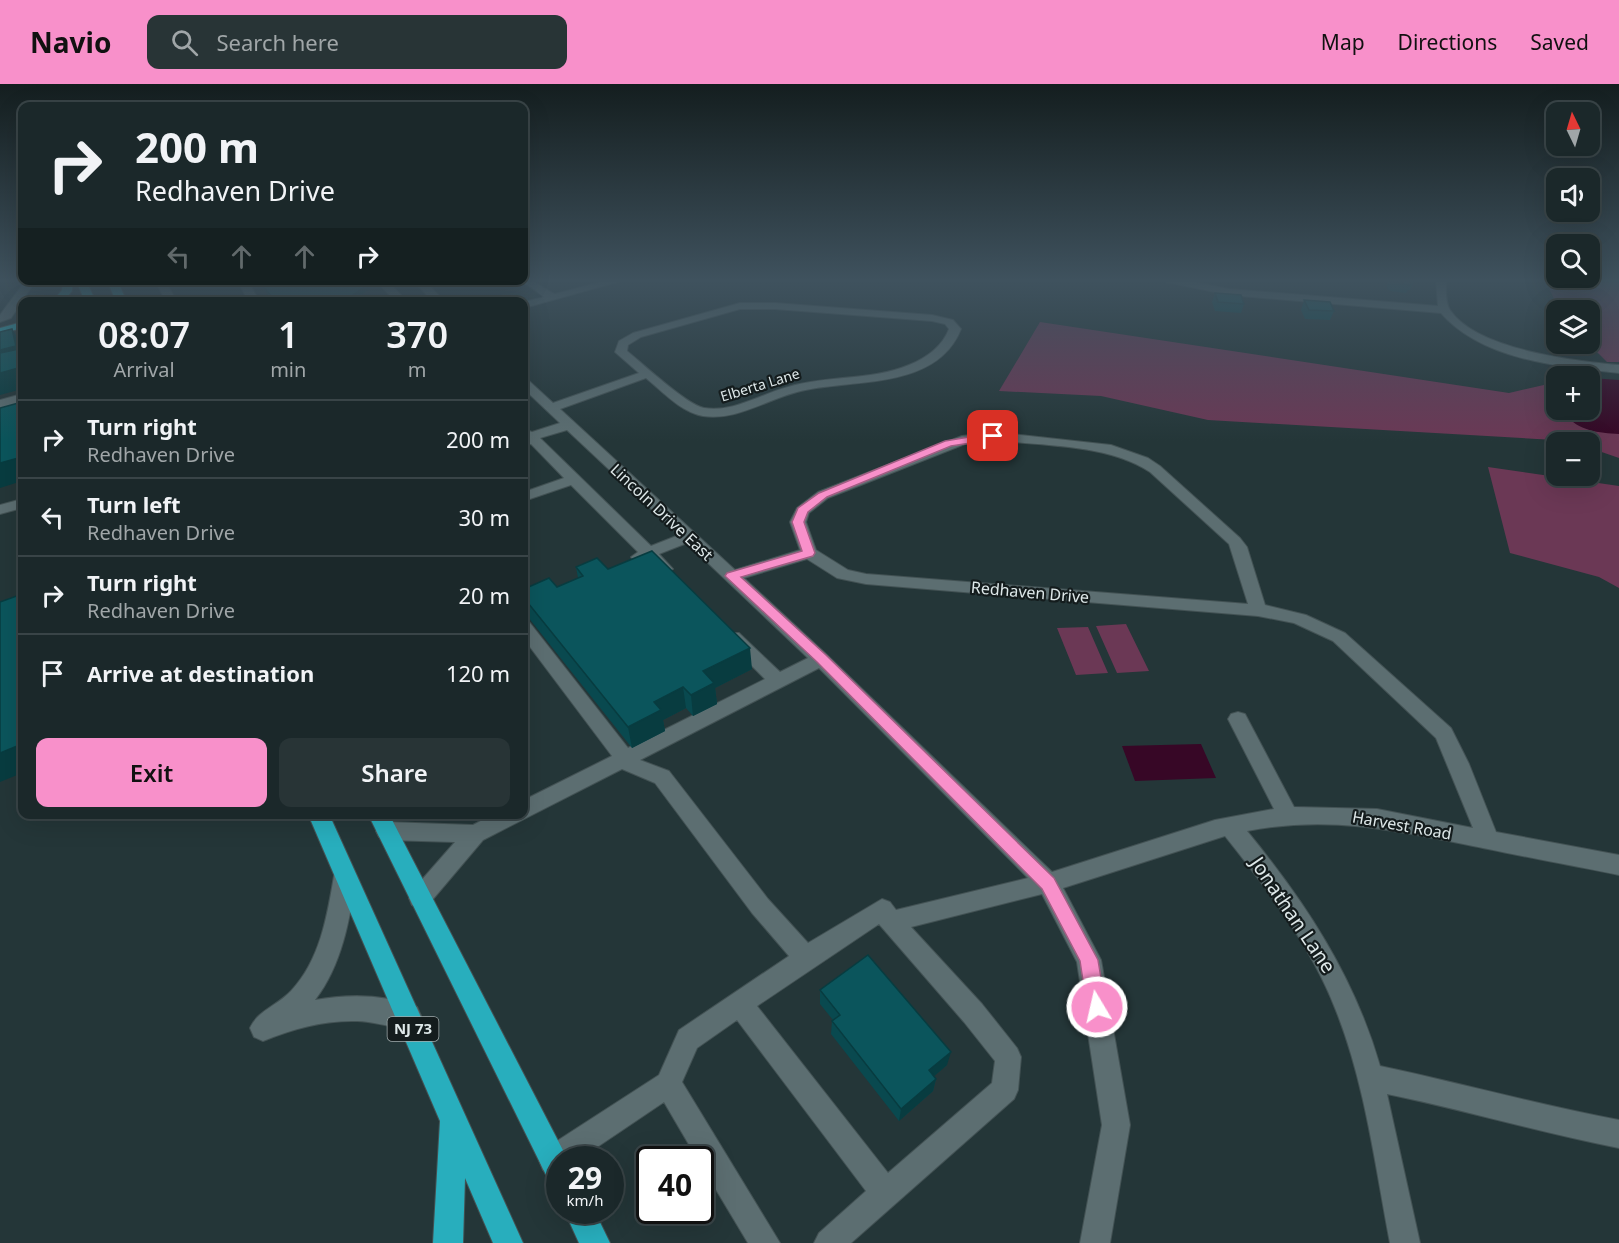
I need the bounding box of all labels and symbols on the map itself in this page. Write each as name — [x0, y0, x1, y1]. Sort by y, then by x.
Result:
north arrow — [1546, 102, 1600, 156]
street label: Elberta Lane — [718, 363, 802, 406]
pin — [967, 410, 1018, 461]
street label: Lincoln Drive East — [606, 459, 718, 566]
street label: Redhaven Drive — [970, 576, 1090, 608]
street label: Harvest Road — [1351, 805, 1453, 845]
street label: Jonathan Lane — [1243, 850, 1342, 978]
position arrow — [1065, 975, 1129, 1039]
road number: NJ 73 — [388, 1017, 438, 1041]
speed limit sign: 40 — [636, 1146, 714, 1224]

